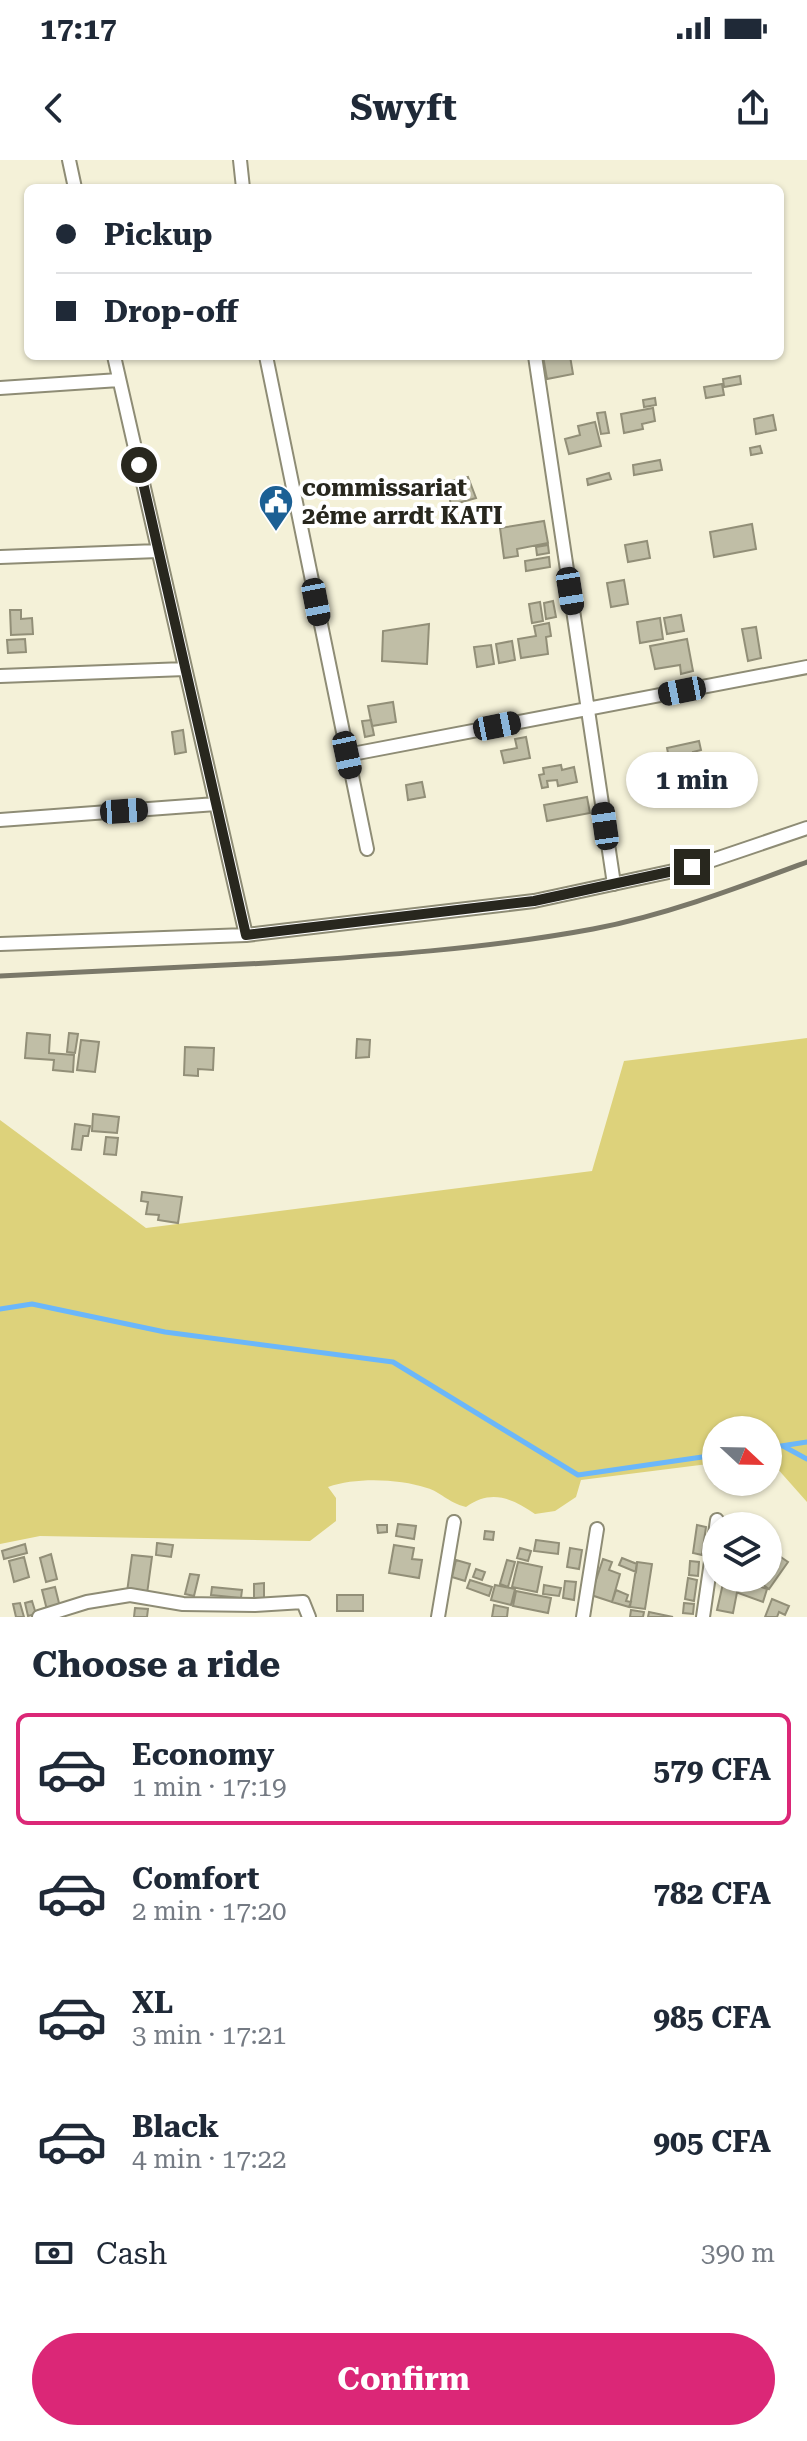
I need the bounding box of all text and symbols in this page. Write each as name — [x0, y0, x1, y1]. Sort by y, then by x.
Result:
text: 17:17 — [40, 11, 117, 46]
icon: back — [32, 86, 76, 130]
icon: share — [731, 86, 775, 130]
text: Swyft — [350, 87, 457, 129]
text: Pickup — [104, 217, 212, 252]
text: Drop-off — [104, 294, 238, 329]
route start — [121, 447, 157, 483]
place label: commissariat 2éme arrdt KATI — [302, 474, 502, 530]
public building icon: commissariat 2éme arrdt KATI — [257, 483, 295, 533]
car — [554, 565, 586, 617]
car — [300, 576, 332, 628]
car — [656, 675, 708, 707]
car — [471, 710, 523, 742]
car — [330, 729, 364, 781]
callout: 1 min — [626, 751, 758, 807]
text: 1 min — [656, 765, 728, 795]
car — [99, 797, 149, 825]
car — [590, 801, 620, 851]
route end — [674, 849, 710, 885]
north arrow — [702, 1416, 782, 1496]
map controls — [702, 1416, 782, 1592]
button: layers — [702, 1512, 782, 1592]
text: Choose a ride — [32, 1644, 280, 1686]
icon: car — [36, 1733, 108, 1805]
text: Economy — [132, 1737, 274, 1772]
text: 579 CFA — [653, 1752, 771, 1787]
text: 1 min · 17:19 — [132, 1772, 287, 1802]
icon: car — [36, 1857, 108, 1929]
text: Comfort — [132, 1861, 259, 1896]
text: 782 CFA — [653, 1876, 771, 1911]
text: 2 min · 17:20 — [132, 1896, 287, 1926]
icon: car — [36, 1981, 108, 2053]
text: XL — [132, 1985, 173, 2020]
text: 985 CFA — [653, 2000, 771, 2035]
text: 3 min · 17:21 — [132, 2020, 287, 2050]
icon: car — [36, 2105, 108, 2177]
text: Black — [132, 2109, 219, 2144]
text: 905 CFA — [653, 2124, 771, 2159]
text: 4 min · 17:22 — [132, 2144, 287, 2174]
icon: cash — [32, 2231, 76, 2275]
text: Cash — [96, 2236, 167, 2271]
text: 390 m — [701, 2238, 775, 2268]
button: Confirm — [32, 2333, 775, 2425]

